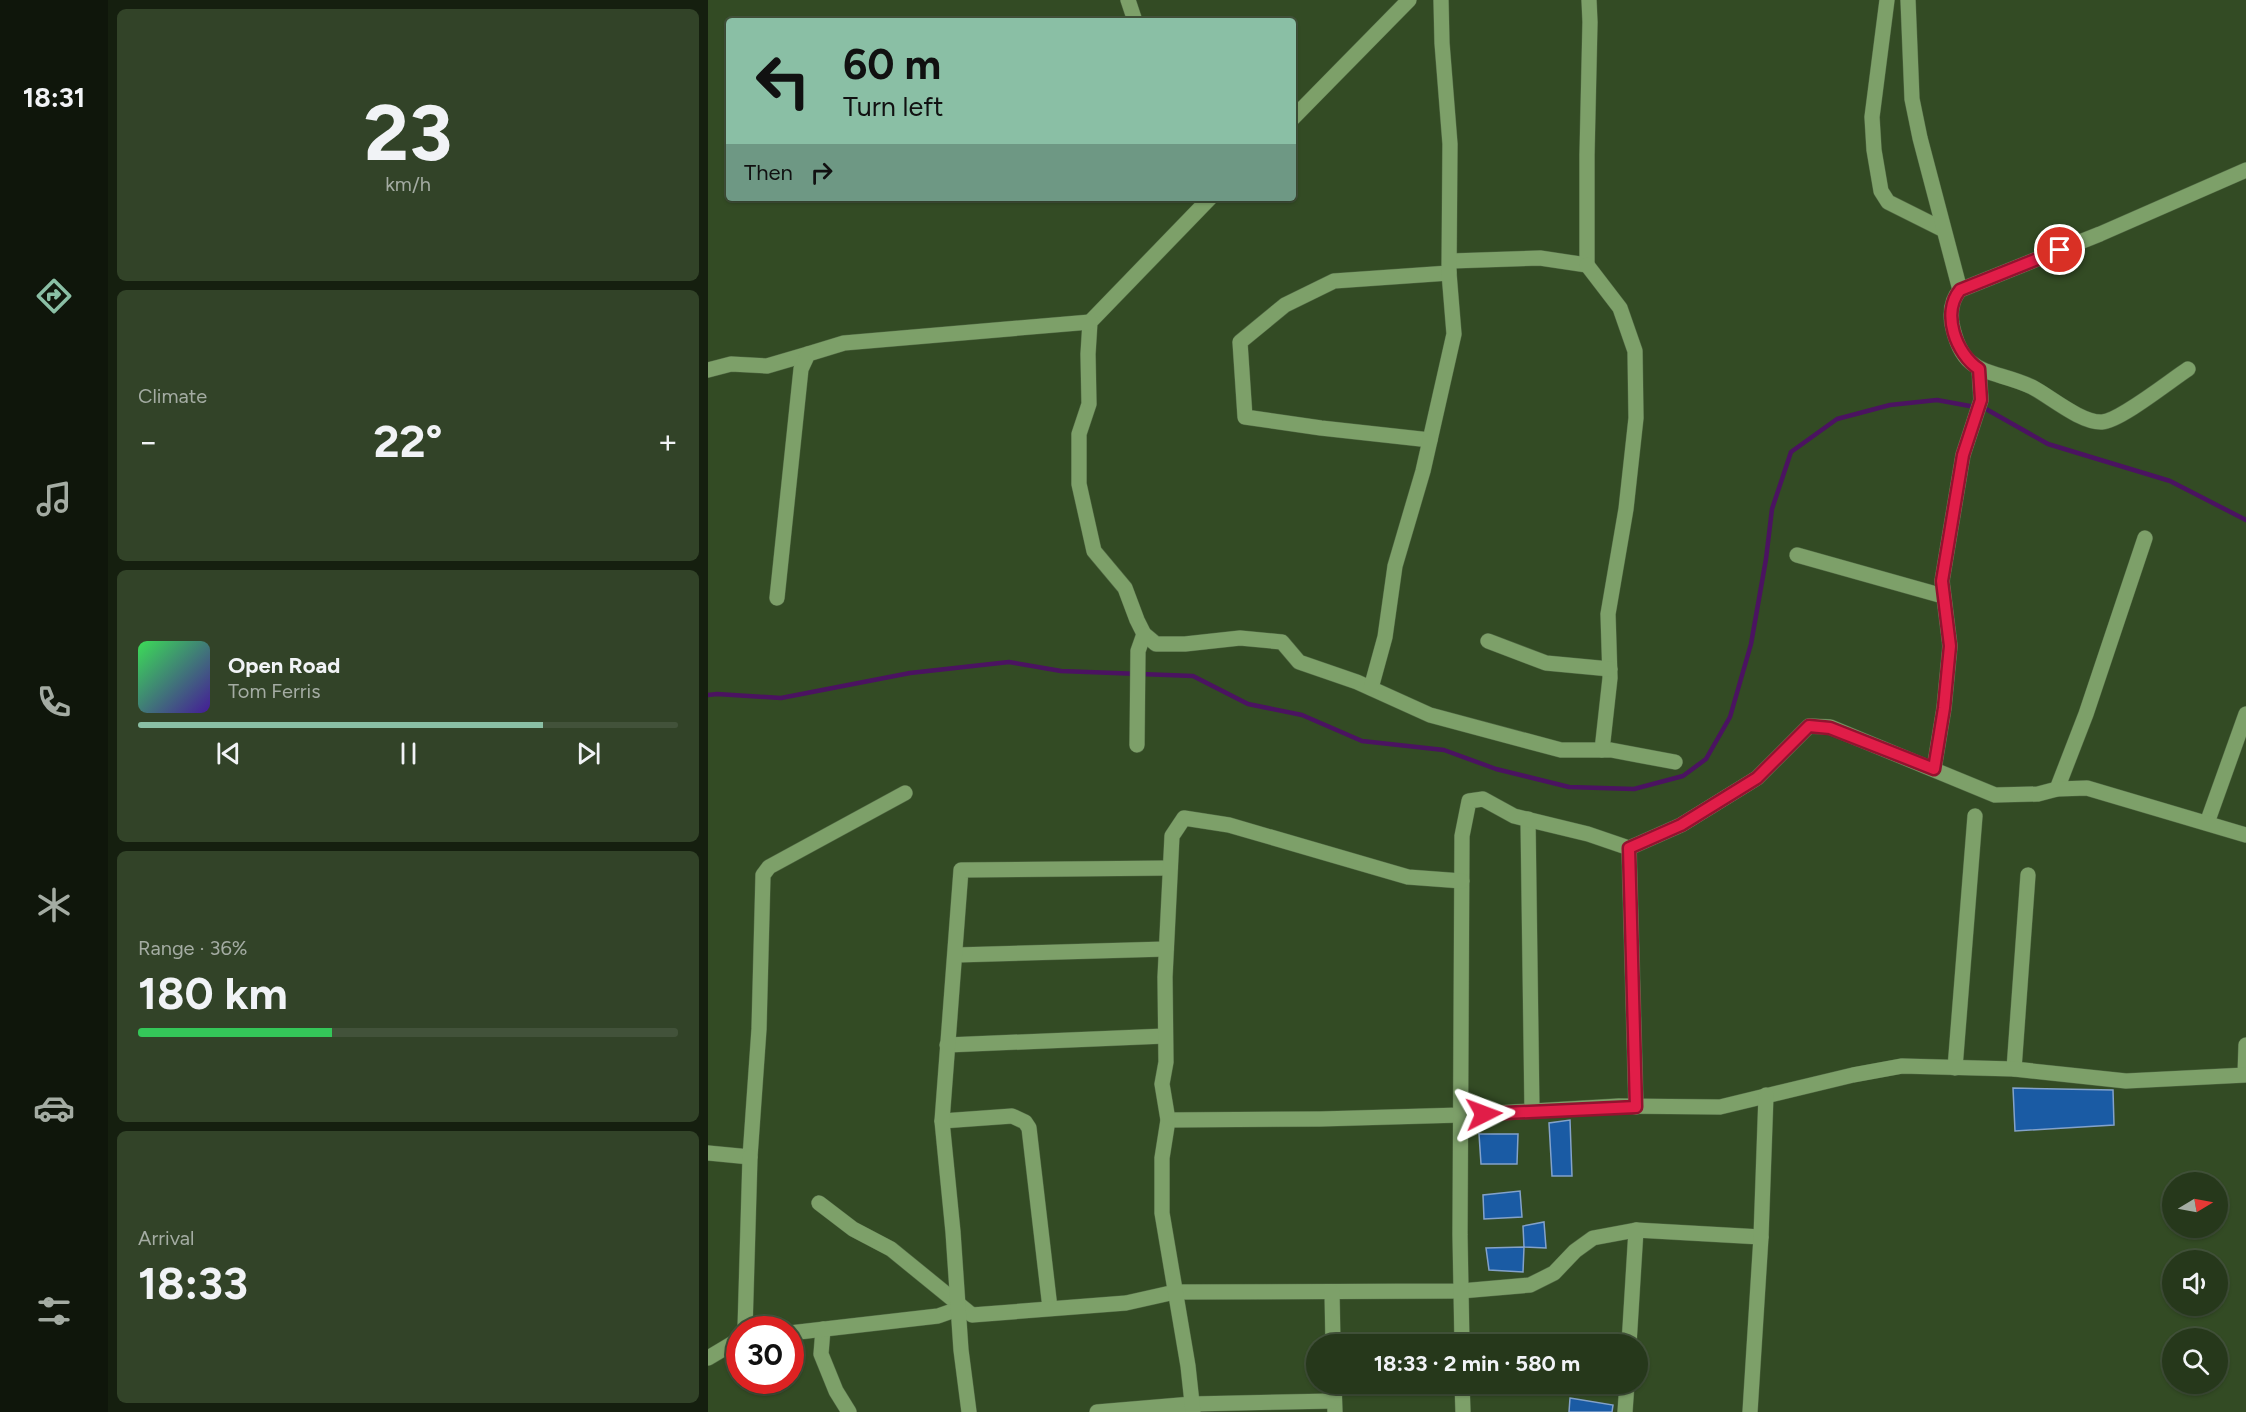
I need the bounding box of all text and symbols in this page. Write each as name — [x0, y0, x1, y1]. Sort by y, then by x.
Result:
text: 60 m — [843, 39, 941, 90]
icon: left — [744, 42, 822, 120]
text: 18:31 — [23, 81, 85, 114]
text: 23 — [364, 86, 452, 180]
text: Turn left — [843, 90, 943, 123]
icon: right — [805, 156, 838, 189]
text: Then — [744, 159, 793, 186]
text: km/h — [385, 172, 431, 196]
pin — [2034, 224, 2085, 275]
icon: arrive — [2043, 233, 2076, 266]
icon: directions — [33, 275, 75, 317]
text: Climate — [138, 384, 207, 408]
text: 22° — [373, 414, 443, 468]
text: − — [138, 422, 159, 461]
text: + — [657, 422, 678, 461]
icon: music — [33, 478, 75, 520]
text: Open Road — [228, 652, 340, 679]
text: Tom Ferris — [228, 679, 321, 703]
icon: phone — [33, 681, 75, 723]
icon: previous — [212, 737, 245, 770]
icon: pause — [392, 737, 425, 770]
icon: next — [572, 737, 605, 770]
icon: climate — [33, 884, 75, 926]
text: Range · 36% — [138, 936, 247, 960]
text: 180 km — [138, 966, 288, 1020]
position arrow — [1452, 1082, 1516, 1146]
icon: car — [33, 1087, 75, 1129]
north arrow — [2162, 1172, 2228, 1238]
map controls — [2162, 1172, 2228, 1394]
text: Arrival — [138, 1226, 194, 1250]
button: sound — [2162, 1250, 2228, 1316]
text: 18:33 — [138, 1256, 248, 1310]
icon: filters — [33, 1290, 75, 1332]
speed limit sign: 30 — [726, 1316, 804, 1394]
button: search — [2162, 1328, 2228, 1394]
text: 18:33 · 2 min · 580 m — [1374, 1350, 1580, 1377]

